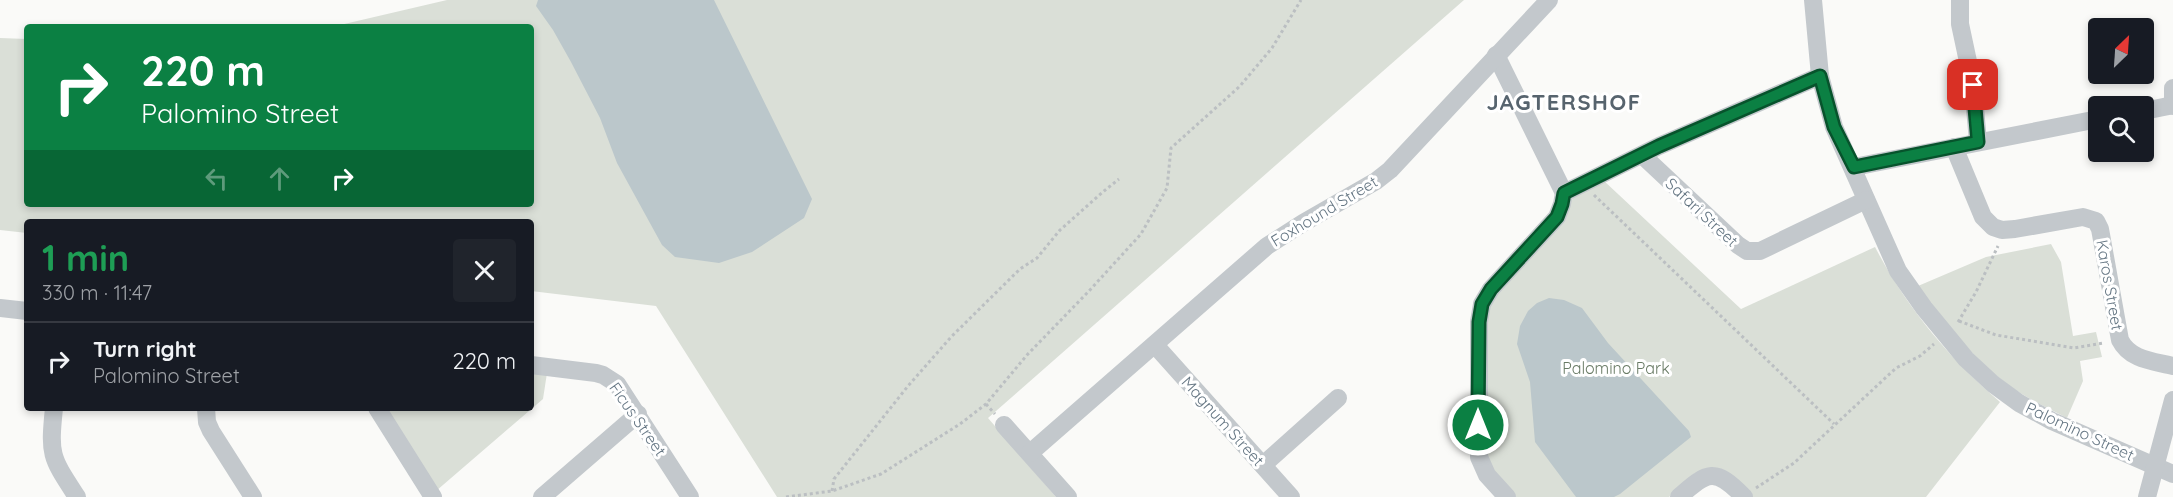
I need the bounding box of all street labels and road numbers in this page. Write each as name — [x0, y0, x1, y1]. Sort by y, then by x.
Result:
street label: Foxhound Street — [1267, 171, 1381, 251]
street label: Safari Street — [1662, 173, 1742, 251]
street label: Karos Street — [2092, 238, 2128, 332]
street label: Magnum Street — [1177, 372, 1269, 470]
street label: Ficus Street — [605, 378, 671, 460]
street label: Palomino Street — [2023, 397, 2137, 465]

